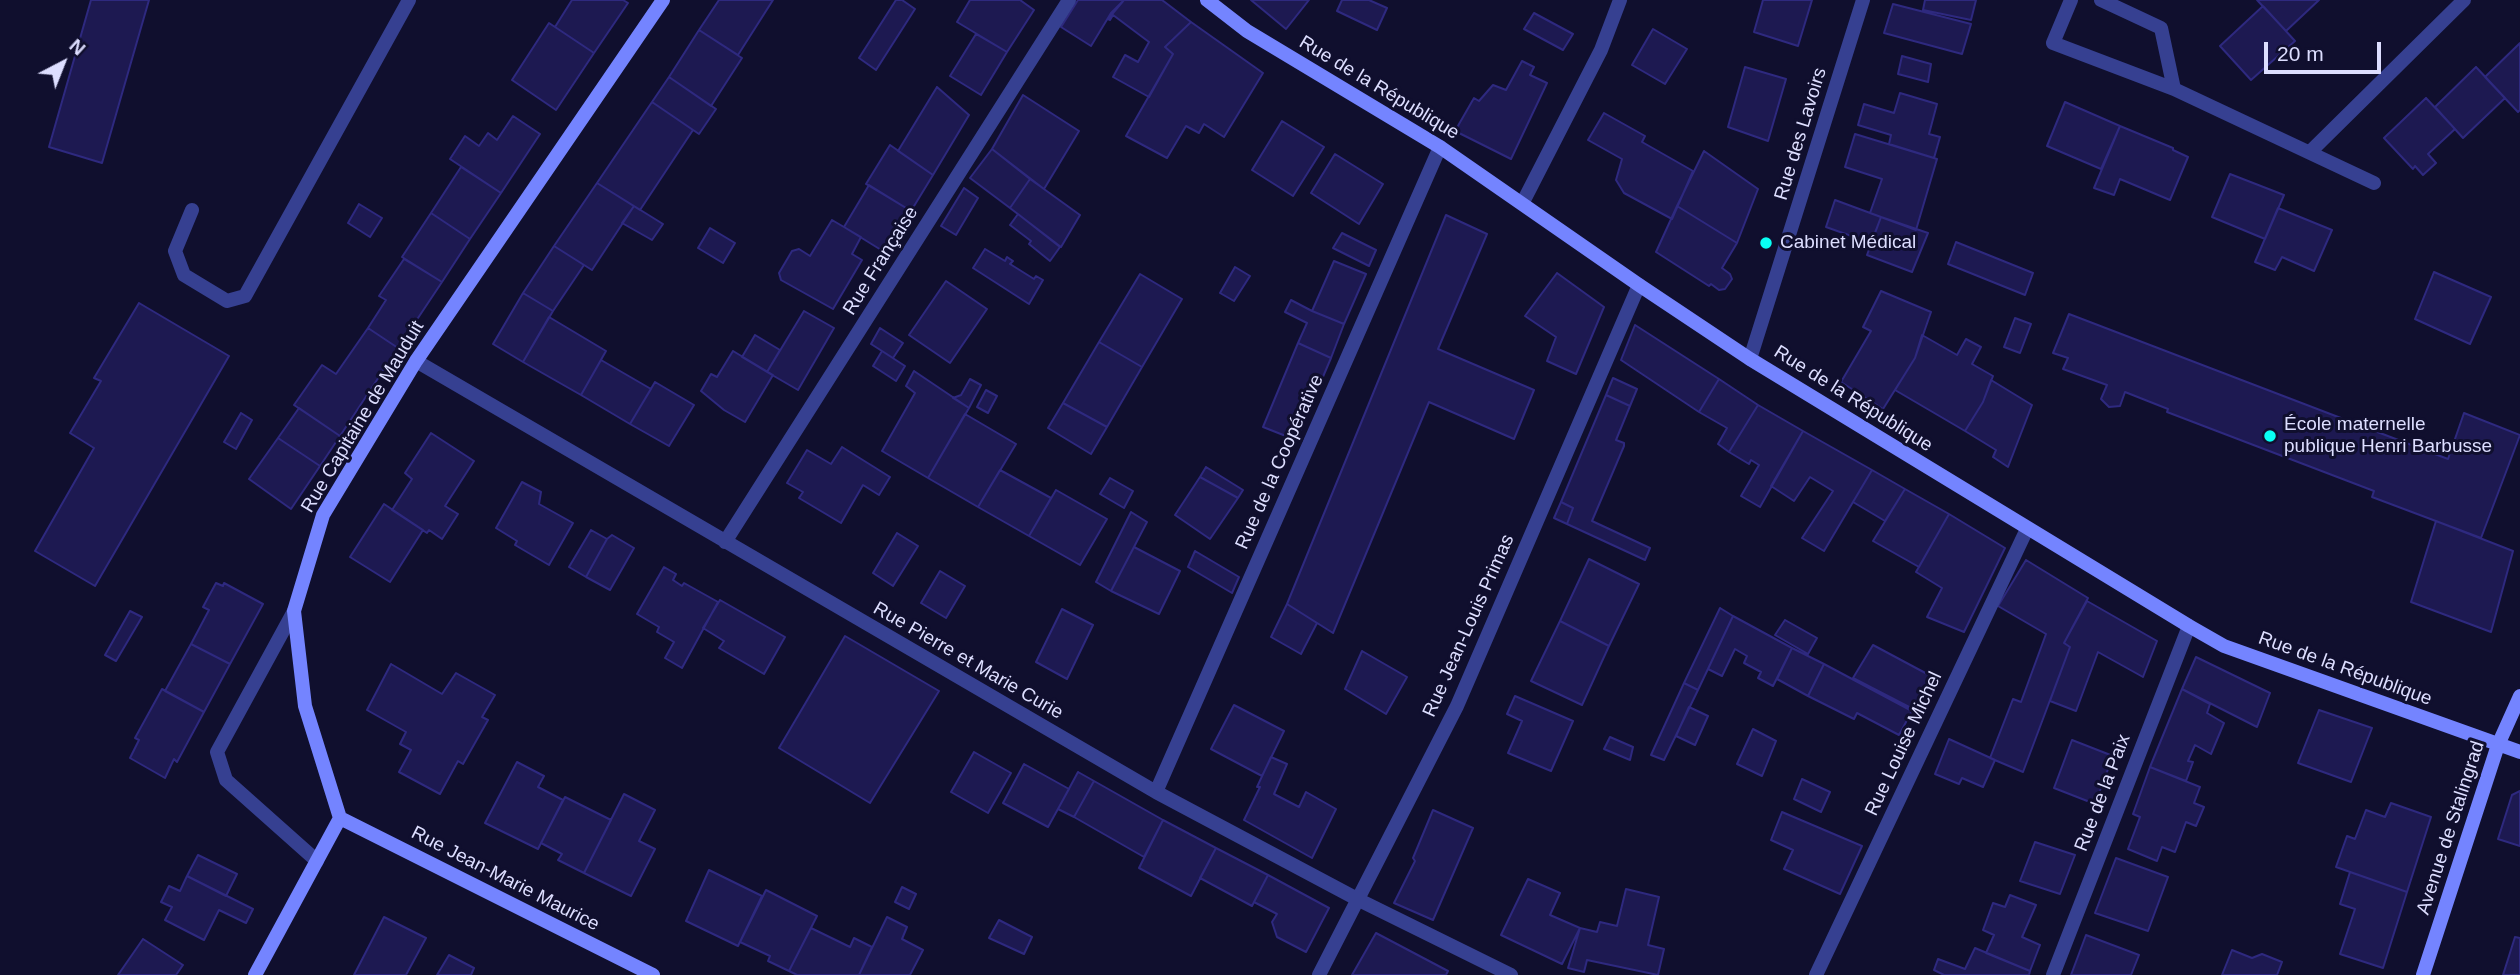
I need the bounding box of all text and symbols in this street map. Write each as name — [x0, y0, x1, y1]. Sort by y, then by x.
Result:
north arrow — [28, 28, 98, 98]
scale bar — [2268, 28, 2385, 72]
street label: Rue de la République — [1295, 31, 1463, 145]
text: N — [65, 35, 90, 59]
text: 20 m — [2277, 42, 2324, 65]
street label: Rue des Lavoirs — [1770, 65, 1832, 203]
street label: Rue Française — [839, 203, 923, 319]
place label: Cabinet Médical — [1780, 232, 1916, 254]
marker: Cabinet Médical — [1758, 235, 1774, 251]
street label: Rue Capitaine de Mauduit — [297, 317, 429, 517]
street label: Rue de la République — [1769, 341, 1937, 457]
street label: Rue de la Coopérative — [1231, 371, 1329, 553]
place label: École maternelle publique Henri Barbusse — [2284, 414, 2492, 458]
marker: École maternelle publique Henri Barbusse — [2262, 428, 2278, 444]
street label: Rue Jean-Louis Primas — [1418, 531, 1520, 721]
street label: Rue Pierre et Marie Curie — [869, 597, 1067, 725]
street label: Rue de la République — [2255, 627, 2435, 711]
street label: Rue Louise Michel — [1861, 668, 1947, 820]
street label: Rue de la Paix — [2070, 731, 2136, 855]
street label: Avenue de Stalingrad — [2412, 738, 2490, 918]
street label: Rue Jean-Marie Maurice — [407, 822, 603, 936]

